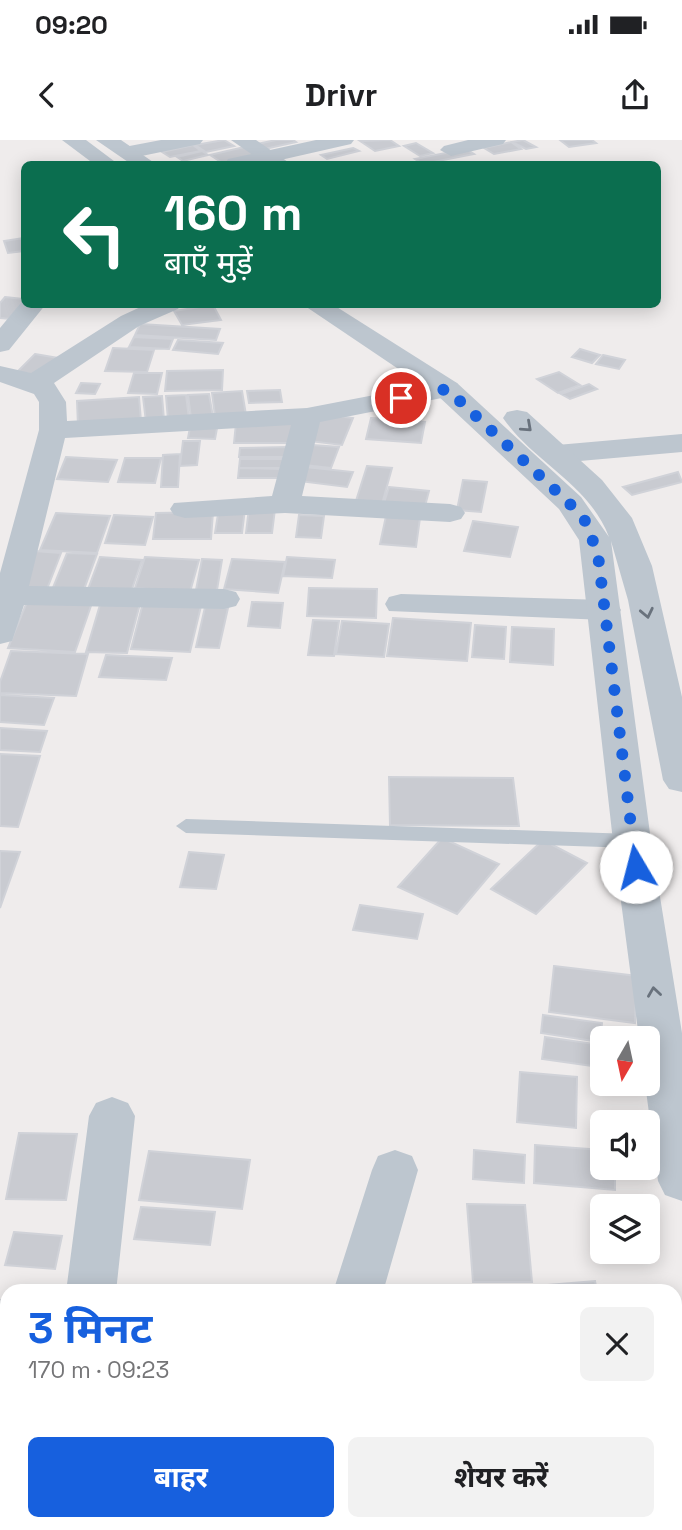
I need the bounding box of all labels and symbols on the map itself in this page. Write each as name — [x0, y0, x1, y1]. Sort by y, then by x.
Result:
pin — [371, 368, 431, 428]
one-way arrow — [519, 419, 532, 431]
one-way arrow — [638, 607, 653, 619]
position arrow — [599, 830, 673, 904]
one-way arrow — [647, 986, 662, 998]
north arrow — [590, 1026, 660, 1096]

